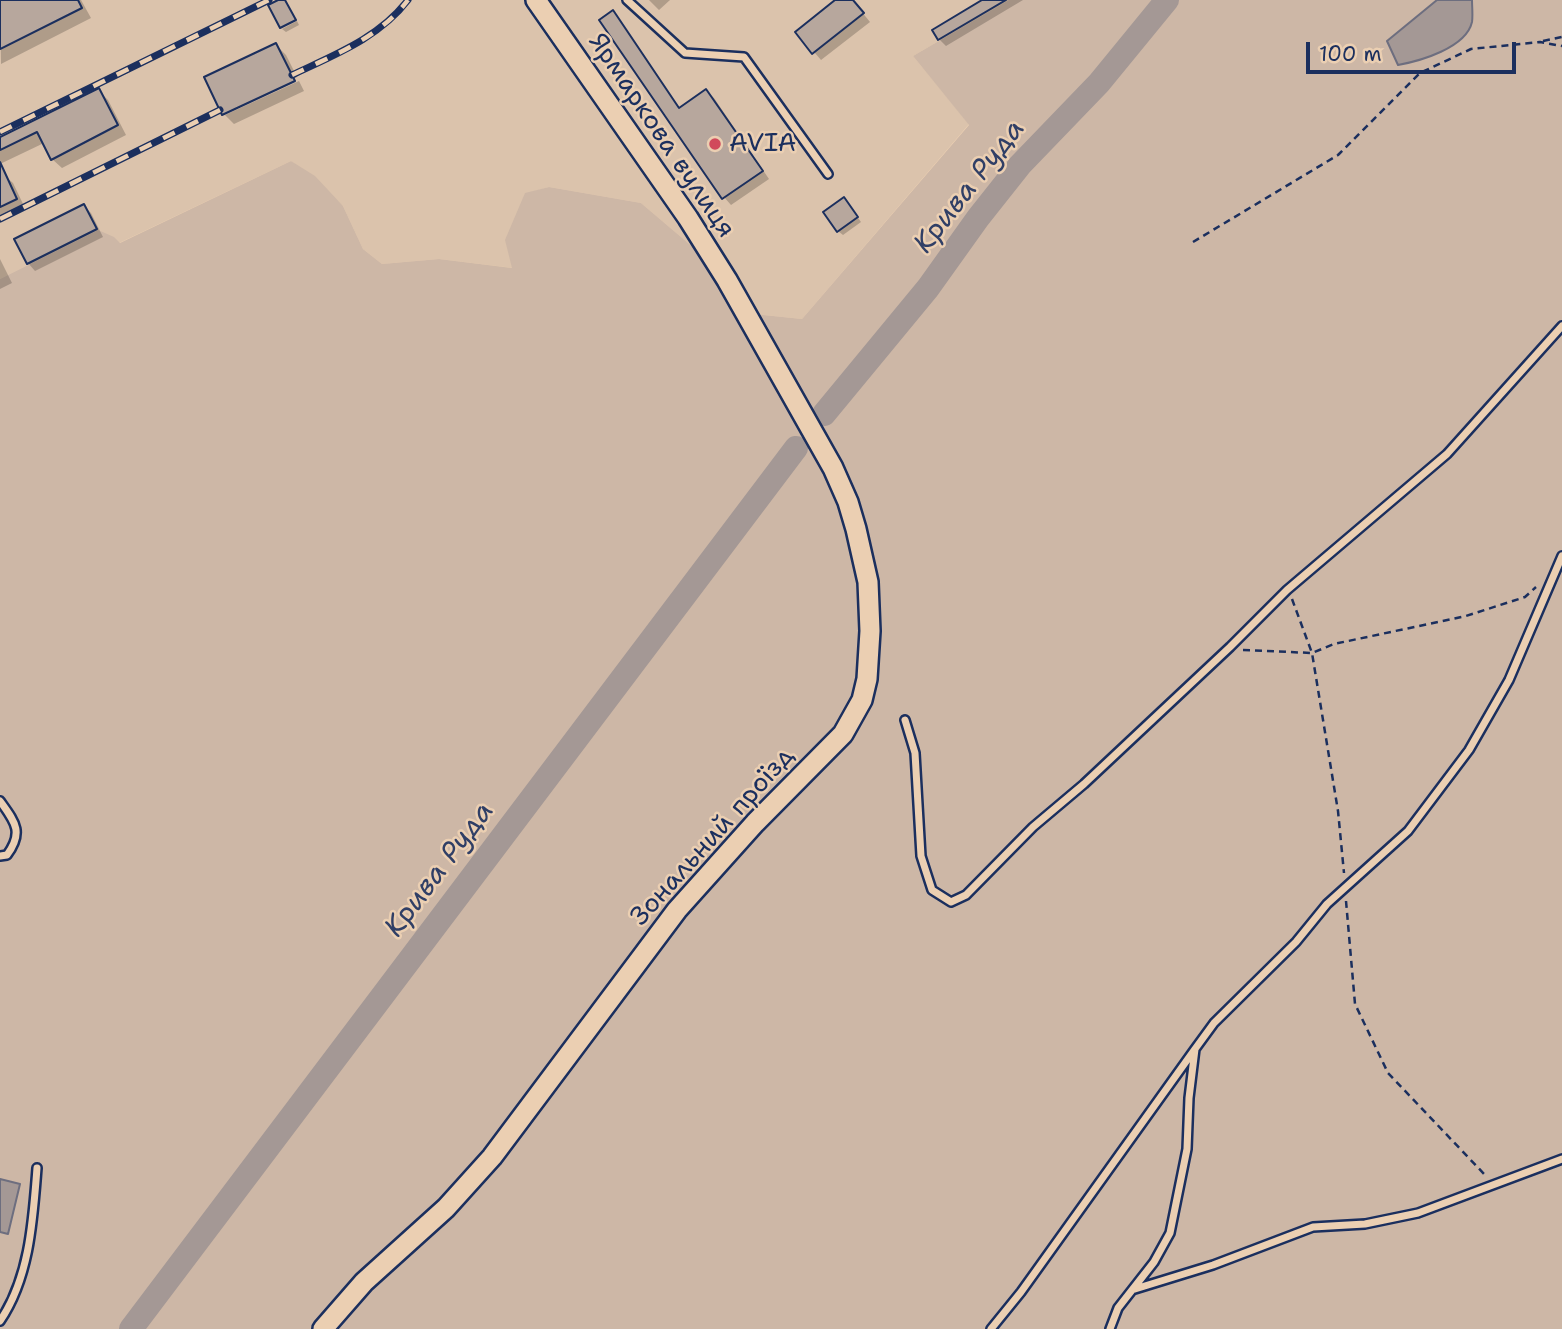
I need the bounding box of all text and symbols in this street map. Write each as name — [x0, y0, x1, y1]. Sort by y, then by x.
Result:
street label: Ярмаркова вулиця — [581, 28, 741, 244]
scale bar — [1310, 28, 1520, 72]
text: 100 m — [1319, 40, 1382, 68]
water label: Крива Руда — [907, 113, 1033, 261]
place label: AVIA — [729, 128, 796, 160]
marker: AVIA — [707, 136, 723, 152]
street label: Зональний проїзд — [625, 741, 801, 933]
water label: Крива Руда — [378, 796, 502, 944]

